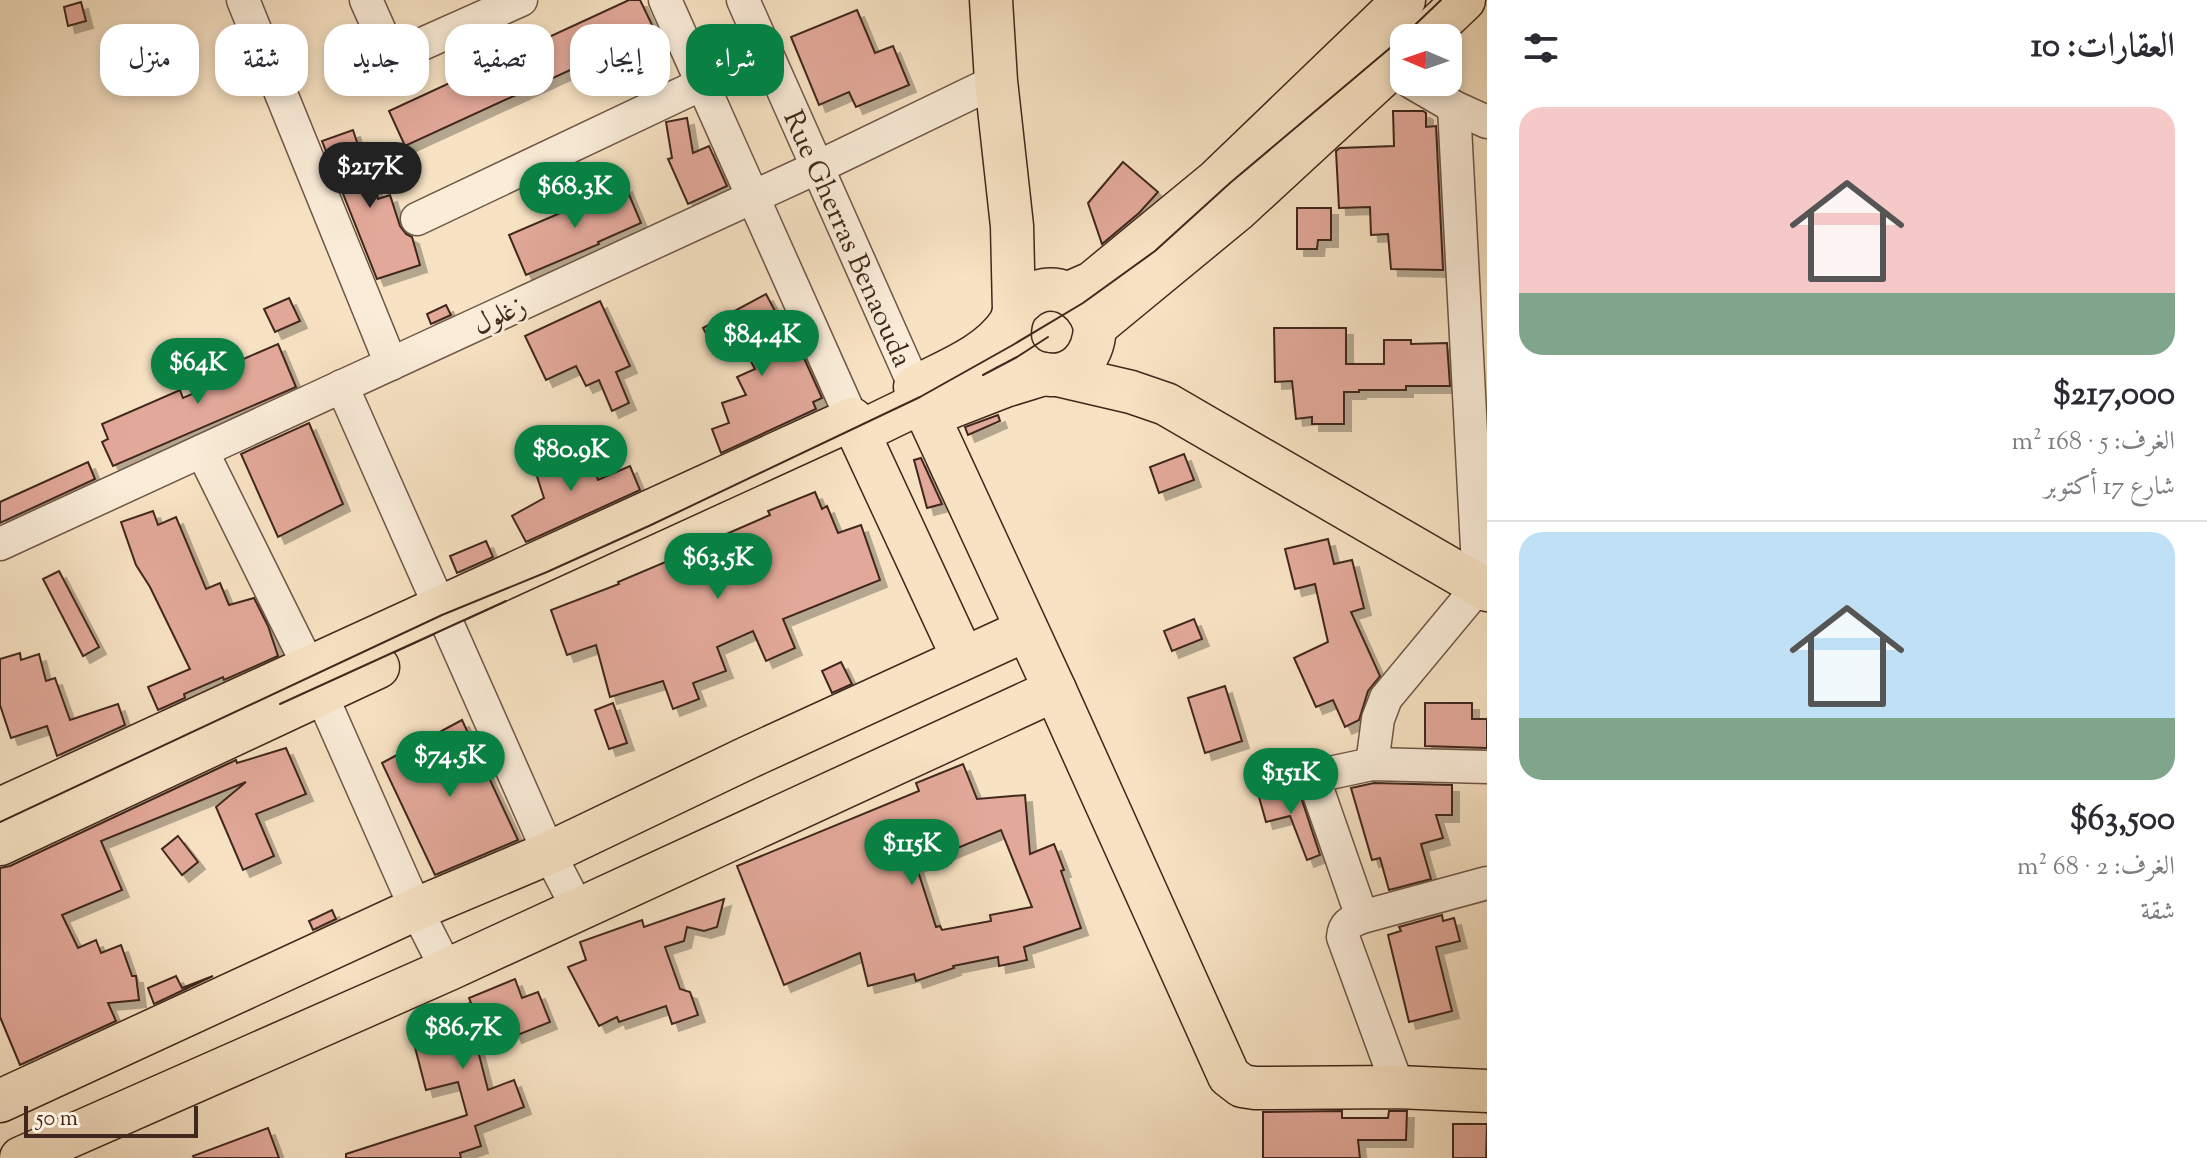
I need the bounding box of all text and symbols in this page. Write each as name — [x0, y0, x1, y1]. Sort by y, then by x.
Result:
text: العقارات: 10 — [2031, 23, 2175, 72]
chip: منزل — [100, 24, 199, 96]
chip: شقة — [215, 24, 308, 96]
chip: جديد — [324, 24, 429, 96]
chip: تصفية — [445, 24, 554, 96]
chip: إيجار — [570, 24, 670, 96]
chip: شراء — [686, 24, 784, 96]
north arrow — [1390, 24, 1462, 96]
map controls — [1390, 24, 1462, 96]
icon: filters — [1519, 26, 1563, 70]
street label: Rue Gherras Benaouda — [772, 104, 921, 374]
pin: $217K — [314, 142, 426, 210]
text: $217K — [337, 149, 403, 186]
icon: home — [1775, 159, 1919, 303]
pin: $68.3K — [510, 162, 640, 230]
text: $68.3K — [537, 169, 613, 206]
street label: زغلول — [467, 287, 534, 346]
pin: $84.4K — [697, 310, 827, 378]
text: $84.4K — [723, 317, 801, 354]
pin: $64K — [151, 338, 245, 406]
text: $64K — [169, 345, 227, 382]
text: $217,000 — [2052, 371, 2175, 420]
text: الغرف: 5 · 168 m² — [2011, 424, 2175, 461]
pin: $80.9K — [506, 425, 636, 493]
text: $80.9K — [532, 432, 610, 469]
text: شارع 17 أكتوبر — [2044, 469, 2175, 506]
pin: $63.5K — [653, 533, 783, 601]
text: $63.5K — [682, 540, 754, 577]
icon: home — [1775, 584, 1919, 728]
pin: $74.5K — [385, 731, 515, 799]
text: $74.5K — [414, 738, 486, 775]
pin: $151K — [1235, 748, 1347, 816]
text: $151K — [1261, 755, 1321, 792]
text: $63,500 — [2069, 796, 2175, 845]
pin: $115K — [856, 819, 968, 887]
text: $115K — [882, 826, 942, 863]
text: الغرف: 2 · 68 m² — [2017, 849, 2175, 886]
text: شقة — [2141, 894, 2175, 931]
pin: $86.7K — [398, 1003, 528, 1071]
text: $86.7K — [424, 1010, 502, 1047]
scale bar — [24, 1102, 198, 1138]
text: 50 m — [36, 1104, 78, 1136]

